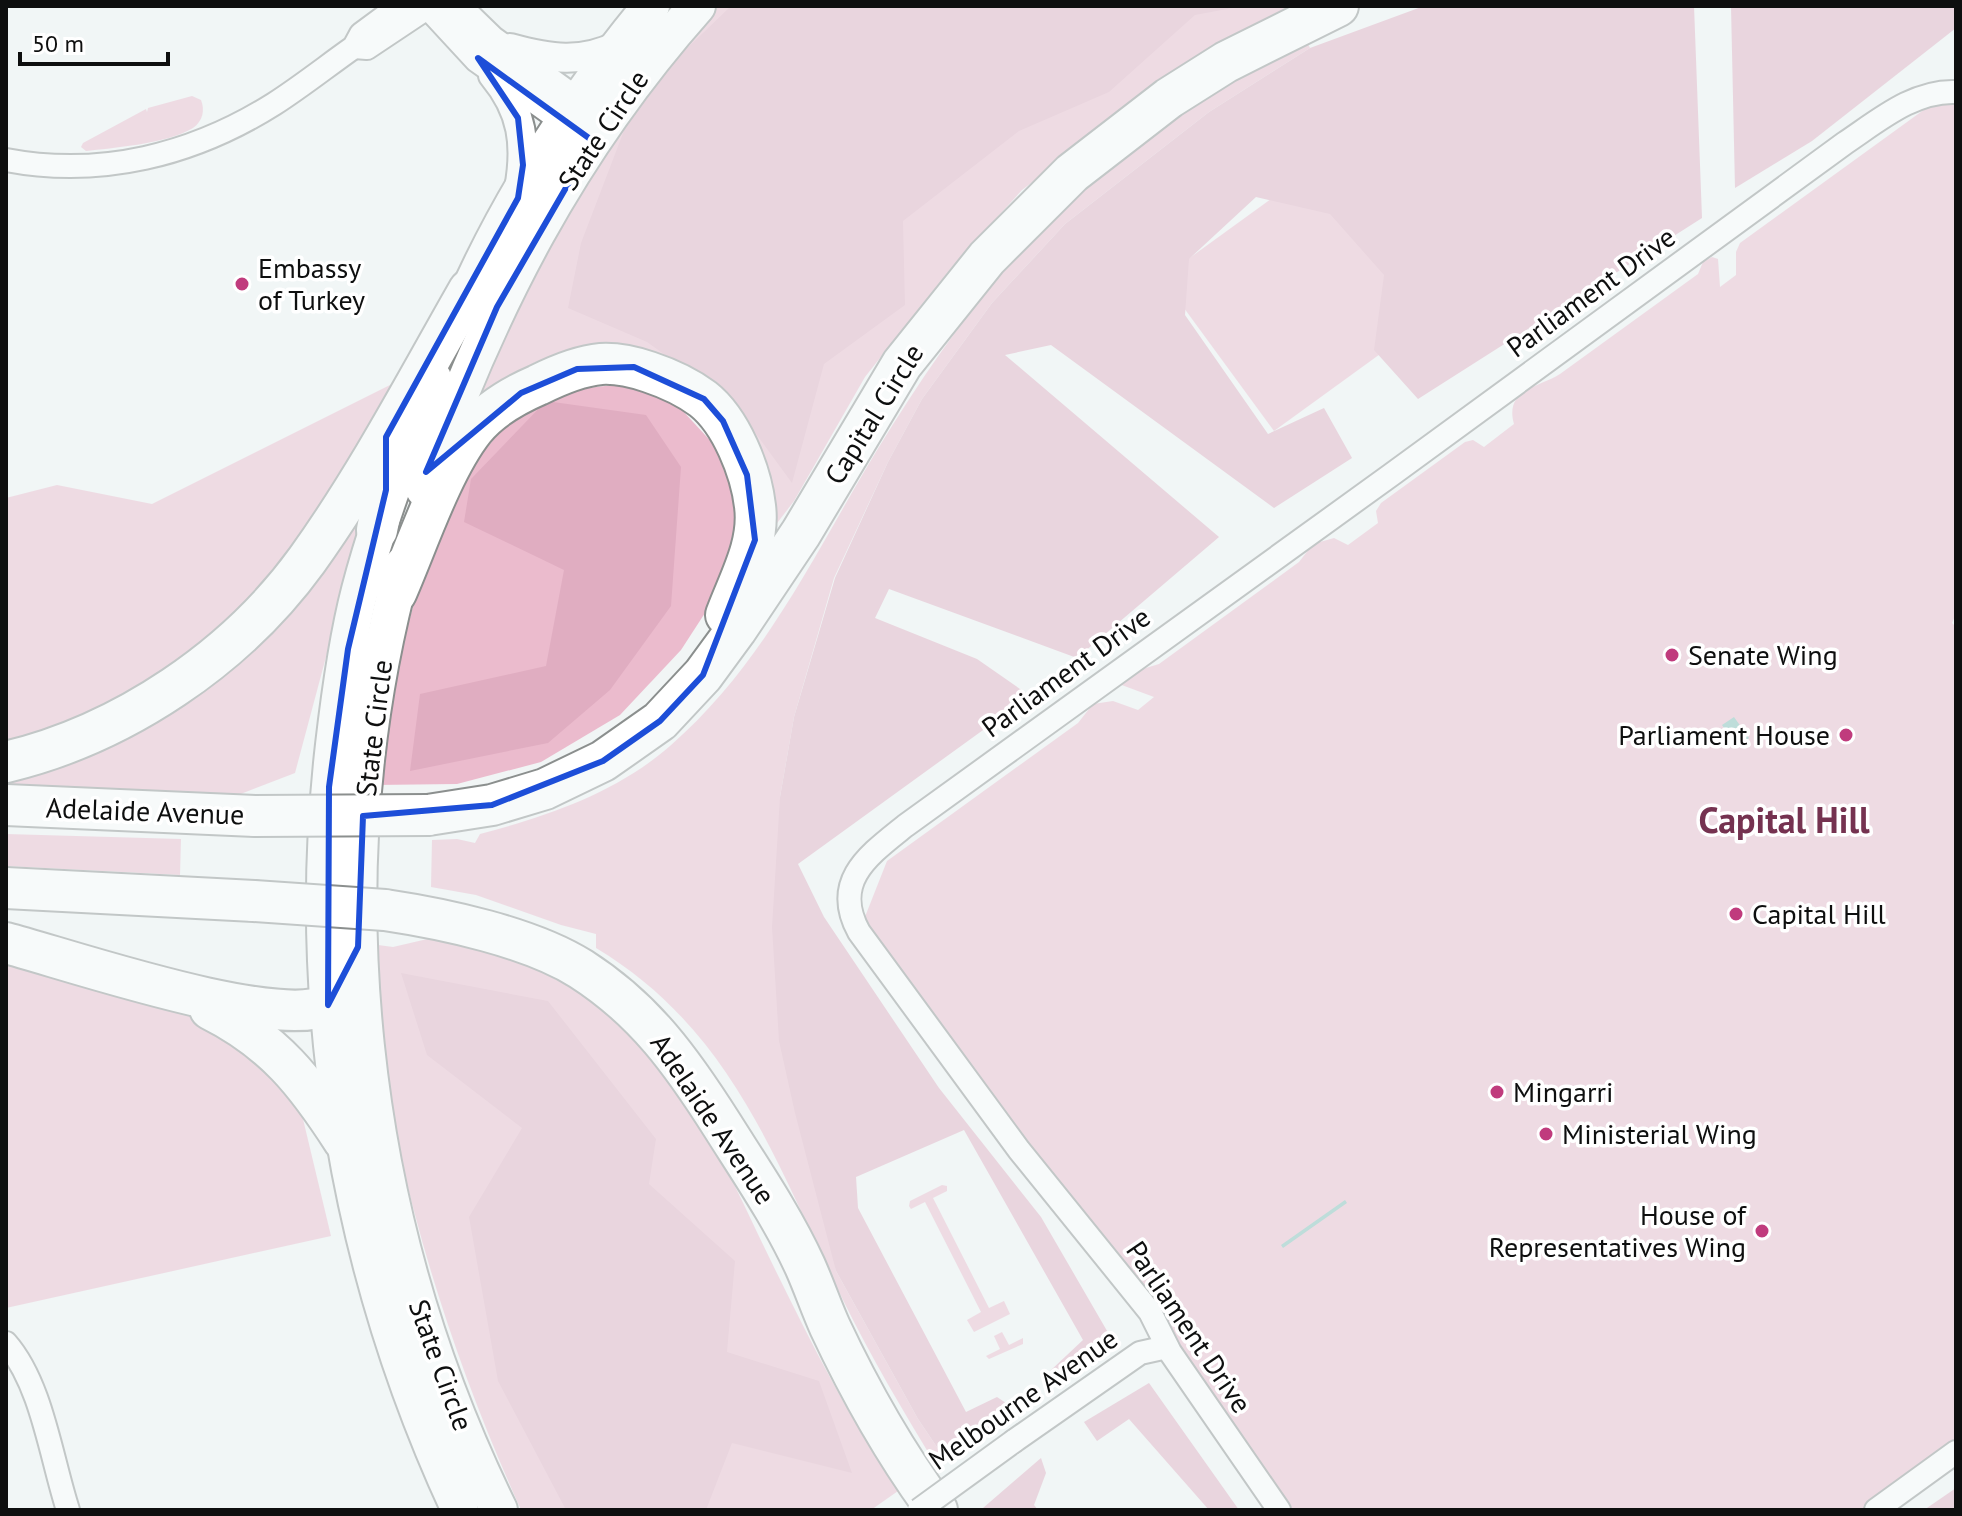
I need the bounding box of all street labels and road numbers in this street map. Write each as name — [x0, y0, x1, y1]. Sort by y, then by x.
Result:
street label: State Circle — [549, 63, 656, 197]
street label: Parliament Drive — [1499, 218, 1682, 365]
street label: Capital Circle — [816, 336, 931, 491]
street label: Parliament Drive — [974, 598, 1157, 745]
street label: State Circle — [347, 658, 400, 798]
street label: Adelaide Avenue — [45, 789, 245, 832]
street label: Adelaide Avenue — [643, 1026, 784, 1211]
street label: Parliament Drive — [1118, 1234, 1261, 1420]
street label: State Circle — [401, 1294, 482, 1436]
street label: Melbourne Avenue — [921, 1320, 1125, 1478]

